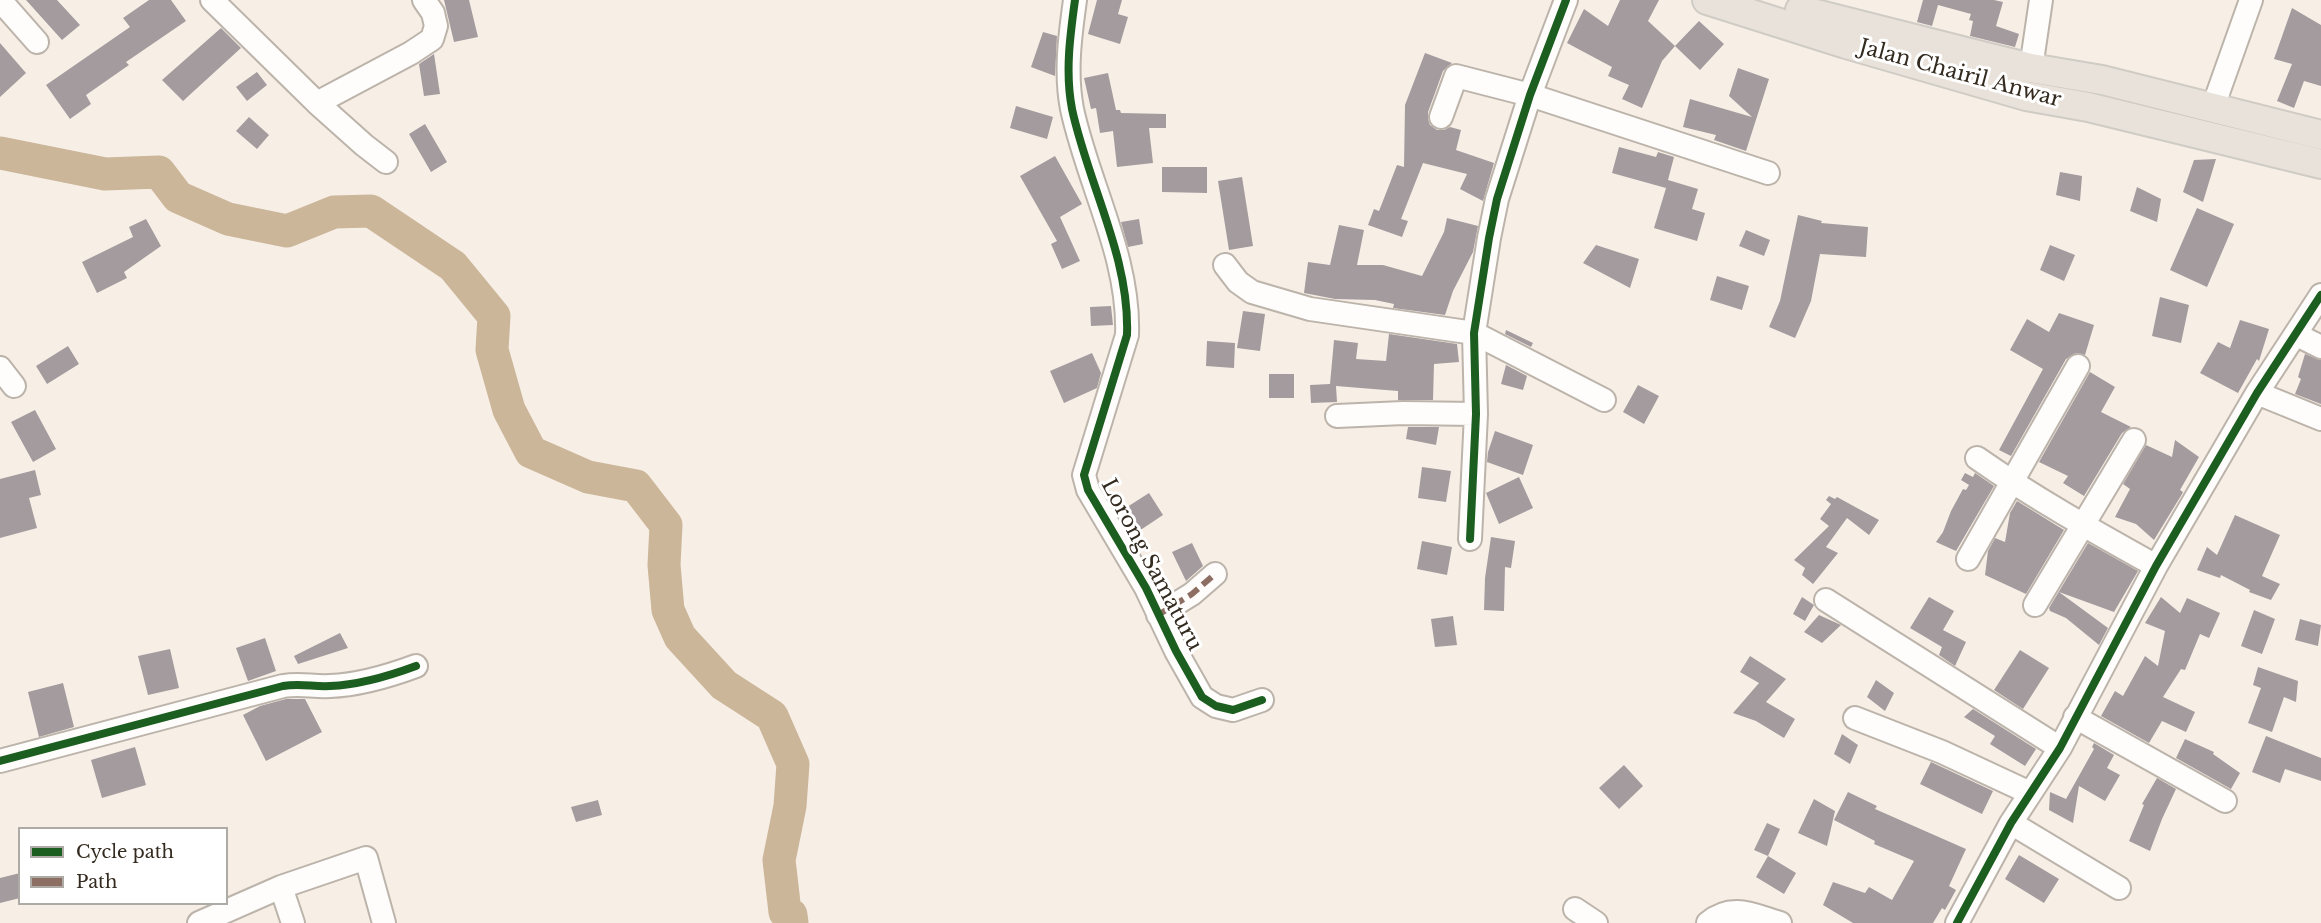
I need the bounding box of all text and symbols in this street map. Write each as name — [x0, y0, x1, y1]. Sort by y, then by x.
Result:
street label: Jalan Chairil Anwar — [1856, 35, 2064, 113]
street label: Lorong Samaturu — [1095, 475, 1207, 655]
legend — [18, 827, 228, 905]
text: Cycle path — [76, 841, 174, 863]
text: Path — [76, 871, 117, 893]

